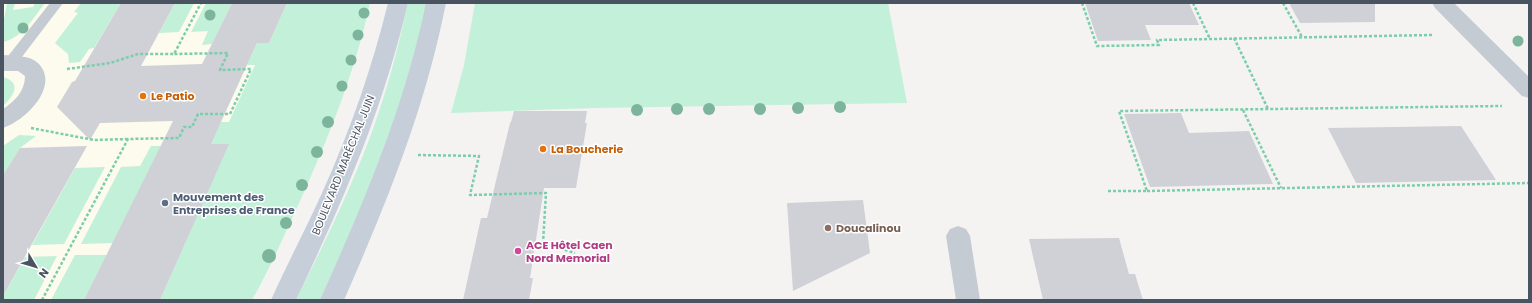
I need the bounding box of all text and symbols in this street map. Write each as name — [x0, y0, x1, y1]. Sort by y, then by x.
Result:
place label: Le Patio — [151, 88, 194, 104]
marker: Le Patio — [138, 91, 148, 101]
street label: BOULEVARD MARÉCHAL JUIN — [308, 93, 378, 237]
place label: La Boucherie — [551, 141, 624, 157]
marker: La Boucherie — [538, 144, 548, 154]
place label: Mouvement des Entreprises de France — [173, 189, 295, 218]
marker: Mouvement des Entreprises de France — [160, 198, 170, 208]
place label: Doucalinou — [836, 220, 901, 236]
marker: Doucalinou — [823, 223, 833, 233]
place label: ACE Hôtel Caen Nord Memorial — [526, 237, 613, 266]
marker: ACE Hôtel Caen Nord Memorial — [513, 246, 523, 256]
north arrow — [16, 247, 56, 287]
text: N — [35, 265, 53, 281]

